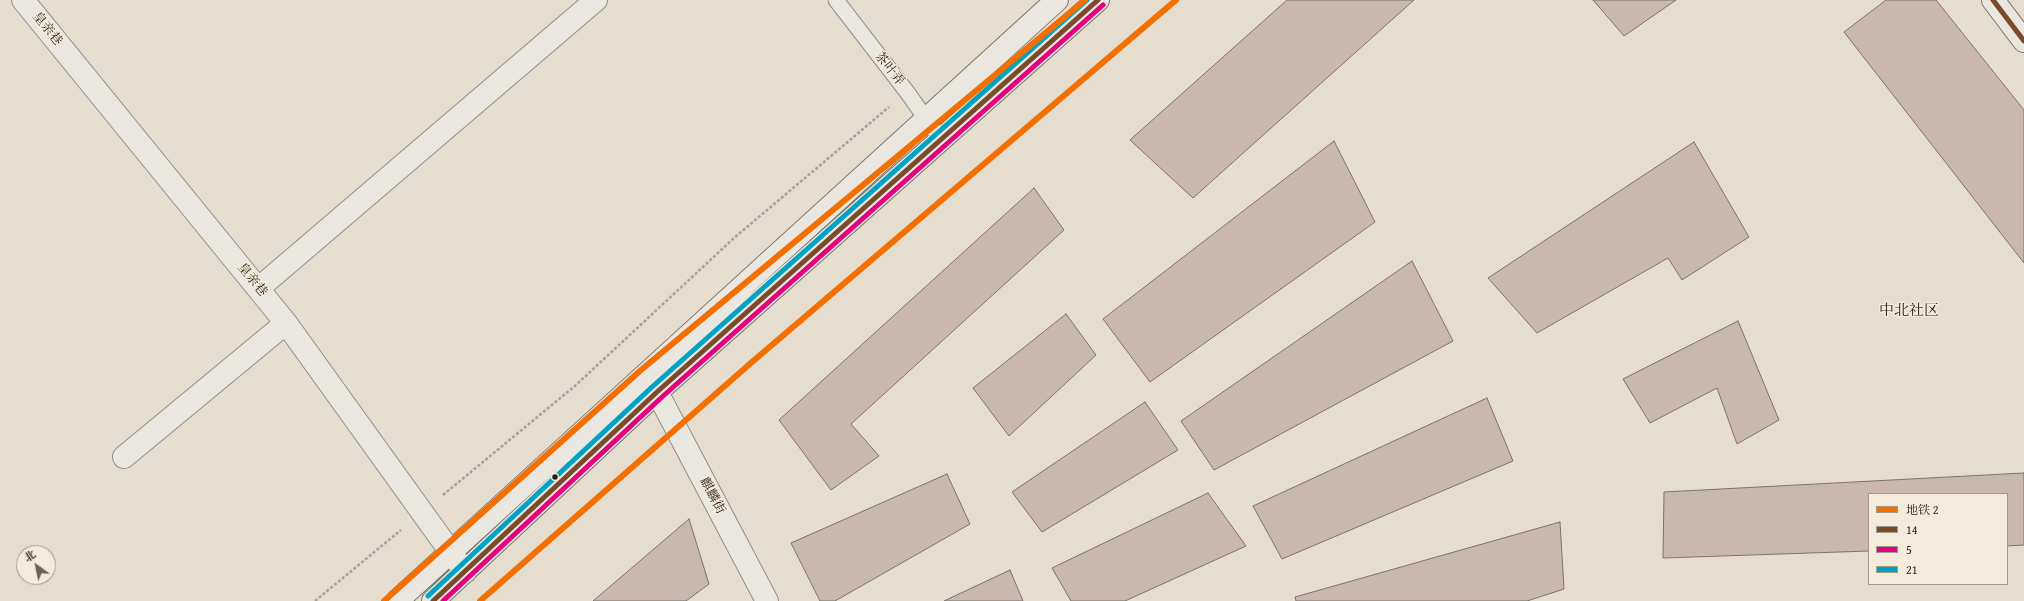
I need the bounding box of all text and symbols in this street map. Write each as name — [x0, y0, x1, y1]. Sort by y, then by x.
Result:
street label: 皇亲巷 — [29, 9, 65, 49]
street label: 茶叶弄 — [871, 49, 907, 89]
street label: 皇亲巷 — [234, 260, 270, 300]
district label: 中北社区 — [1879, 302, 1939, 320]
unlabelled marker — [550, 472, 560, 482]
street label: 麒麟街 — [696, 475, 728, 517]
legend — [1868, 493, 2008, 585]
text: 地铁 2 — [1906, 501, 1938, 518]
text: 14 — [1906, 521, 1918, 538]
text: 5 — [1906, 541, 1912, 558]
north arrow — [16, 545, 56, 585]
text: 北 — [21, 546, 39, 565]
text: 21 — [1906, 561, 1918, 578]

